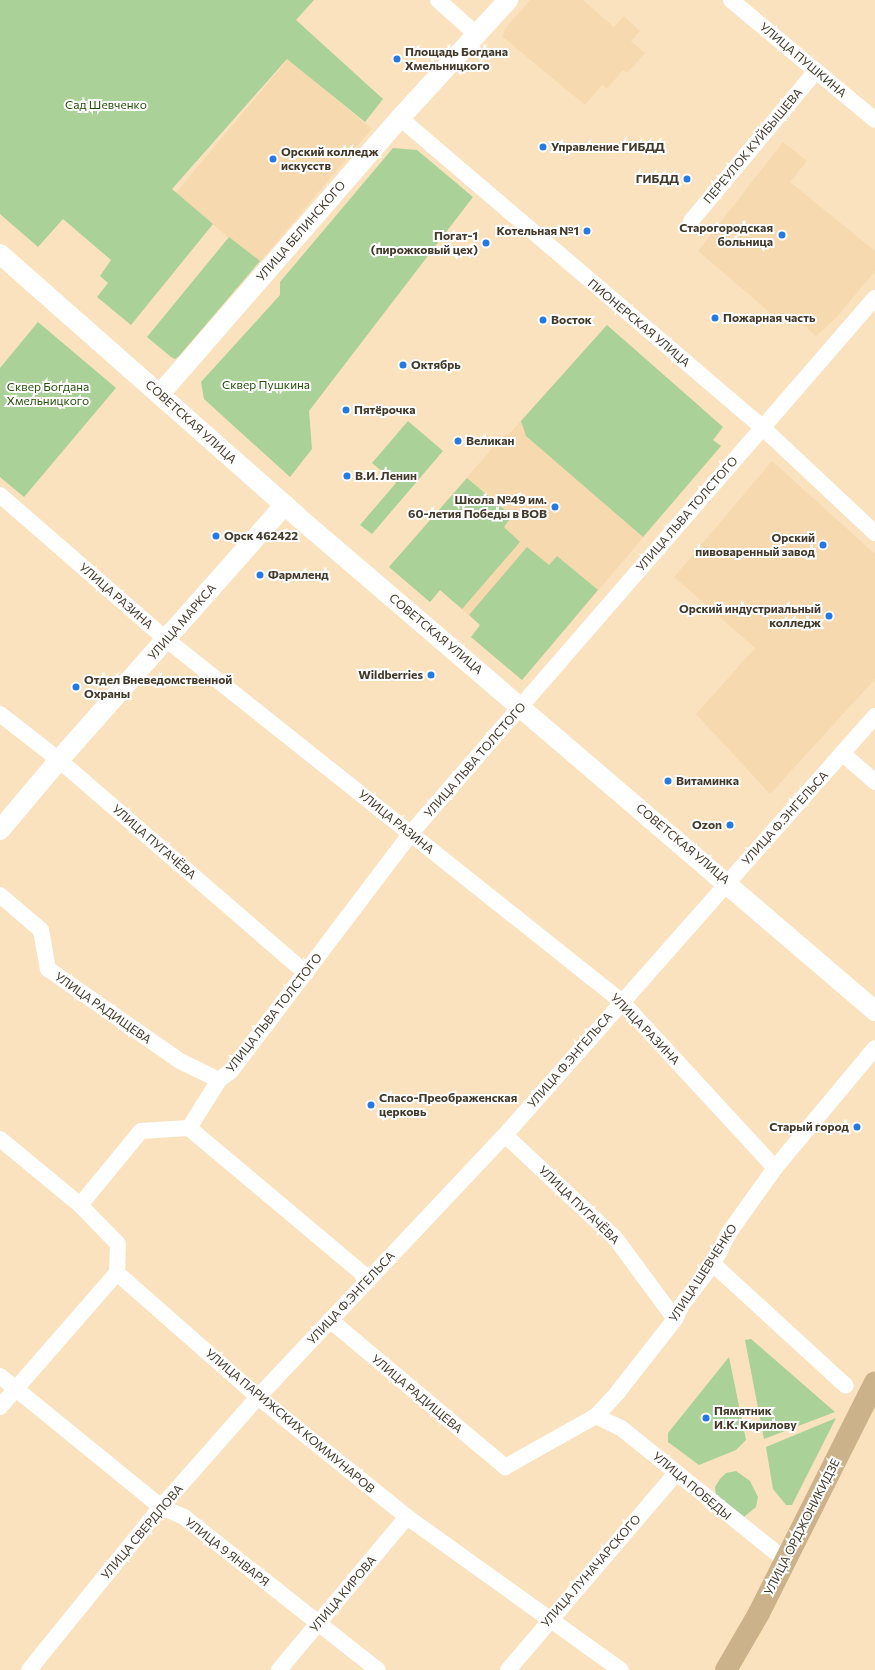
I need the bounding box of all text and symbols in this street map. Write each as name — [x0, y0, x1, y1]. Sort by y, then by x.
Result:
street label: УЛИЦА ПУШКИНА — [757, 20, 849, 100]
place label: Площадь Богдана Хмельницкого — [405, 45, 508, 73]
marker: Площадь Богдана Хмельницкого — [392, 54, 402, 64]
street label: ПЕРЕУЛОК КУЙБЫШЕВА — [701, 85, 805, 207]
park label: Сад Шевченко — [65, 98, 147, 112]
place label: Управление ГИБДД — [551, 140, 665, 154]
marker: Управление ГИБДД — [538, 142, 548, 152]
place label: Орский колледж искусств — [281, 145, 379, 173]
marker: Орский колледж искусств — [268, 154, 278, 164]
place label: ГИБДД — [636, 172, 679, 186]
marker: ГИБДД — [682, 174, 692, 184]
street label: УЛИЦА БЕЛИНСКОГО — [253, 178, 349, 284]
place label: Старогородская больница — [679, 221, 773, 249]
place label: Котельная №1 — [497, 224, 579, 238]
marker: Котельная №1 — [582, 226, 592, 236]
place label: Погат-1 (пирожковый цех) — [371, 229, 478, 257]
marker: Старогородская больница — [776, 229, 788, 241]
marker: Погат-1 (пирожковый цех) — [481, 238, 491, 248]
street label: ПИОНЕРСКАЯ УЛИЦА — [585, 276, 693, 370]
place label: Пожарная часть — [723, 311, 815, 325]
place label: Восток — [551, 313, 592, 327]
marker: Пожарная часть — [710, 313, 720, 323]
marker: Восток — [538, 315, 548, 325]
place label: Октябрь — [411, 358, 461, 372]
marker: Октябрь — [398, 360, 408, 370]
street label: СОВЕТСКАЯ УЛИЦА — [142, 377, 240, 467]
park label: Сквер Пушкина — [222, 378, 310, 392]
park label: Сквер Богдана Хмельницкого — [7, 380, 89, 408]
place label: Пятёрочка — [354, 403, 416, 417]
marker: Пятёрочка — [341, 405, 351, 415]
place label: Великан — [466, 434, 514, 448]
marker: Великан — [453, 436, 463, 446]
street label: УЛИЦА ЛЬВА ТОЛСТОГО — [633, 454, 741, 574]
place label: В.И. Ленин — [355, 469, 417, 483]
marker: В.И. Ленин — [342, 471, 352, 481]
place label: Школа №49 им. 60-летия Победы в ВОВ — [408, 493, 547, 521]
marker: Школа №49 им. 60-летия Победы в ВОВ — [550, 502, 560, 512]
place label: Орск 462422 — [224, 529, 298, 543]
marker: Орск 462422 — [211, 531, 221, 541]
place label: Орский пивоваренный завод — [695, 531, 815, 559]
marker: Орский пивоваренный завод — [818, 540, 828, 550]
street label: УЛИЦА РАЗИНА — [76, 560, 156, 632]
place label: Фармленд — [268, 568, 329, 582]
marker: Фармленд — [255, 570, 265, 580]
street label: УЛИЦА МАРКСА — [145, 581, 219, 663]
street label: СОВЕТСКАЯ УЛИЦА — [386, 591, 486, 677]
place label: Орский индустриальный колледж — [679, 602, 821, 630]
marker: Орский индустриальный колледж — [824, 611, 834, 621]
place label: Wildberries — [358, 668, 423, 682]
marker: Wildberries — [426, 670, 436, 680]
place label: Отдел Вневедомственной Охраны — [84, 673, 232, 701]
marker: Отдел Вневедомственной Охраны — [71, 682, 81, 692]
street label: УЛИЦА ЛЬВА ТОЛСТОГО — [421, 700, 529, 820]
street label: УЛИЦА Ф.ЭНГЕЛЬСА — [739, 768, 831, 868]
place label: Витаминка — [676, 774, 739, 788]
marker: Витаминка — [663, 776, 673, 786]
street label: УЛИЦА РАЗИНА — [355, 787, 437, 857]
street label: СОВЕТСКАЯ УЛИЦА — [633, 801, 733, 887]
street label: УЛИЦА ПУГАЧЁВА — [109, 802, 199, 882]
place label: Ozon — [692, 818, 722, 832]
marker: Ozon — [725, 820, 735, 830]
street label: УЛИЦА ЛЬВА ТОЛСТОГО — [223, 951, 325, 1075]
street label: УЛИЦА РАДИЩЕВА — [52, 969, 154, 1047]
street label: УЛИЦА РАЗИНА — [607, 990, 683, 1068]
street label: УЛИЦА Ф.ЭНГЕЛЬСА — [525, 1009, 615, 1111]
place label: Спасо-Преображенская церковь — [379, 1091, 517, 1119]
marker: Спасо-Преображенская церковь — [366, 1100, 376, 1110]
place label: Старый город — [769, 1120, 849, 1134]
marker: Старый город — [852, 1122, 862, 1132]
street label: УЛИЦА ПУГАЧЁВА — [536, 1163, 622, 1247]
street label: УЛИЦА ШЕВЧЕНКО — [666, 1221, 740, 1325]
street label: УЛИЦА Ф.ЭНГЕЛЬСА — [304, 1249, 398, 1347]
street label: УЛИЦА ПАРИЖСКИХ КОММУНАРОВ — [202, 1346, 378, 1496]
street label: УЛИЦА РАДИЩЕВА — [369, 1352, 465, 1436]
place label: Пямятник И.К. Кирилову — [714, 1404, 797, 1432]
marker: Пямятник И.К. Кирилову — [701, 1413, 711, 1423]
street label: УЛИЦА ПОБЕДЫ — [650, 1449, 734, 1523]
street label: УЛИЦА ОРДЖОНИКИДЗЕ — [761, 1456, 843, 1598]
street label: УЛИЦА СВЕРДЛОВА — [98, 1482, 186, 1582]
street label: УЛИЦА ЛУНАЧАРСКОГО — [538, 1512, 644, 1630]
street label: УЛИЦА 9 ЯНВАРЯ — [182, 1515, 272, 1589]
street label: УЛИЦА КИРОВА — [307, 1553, 379, 1635]

